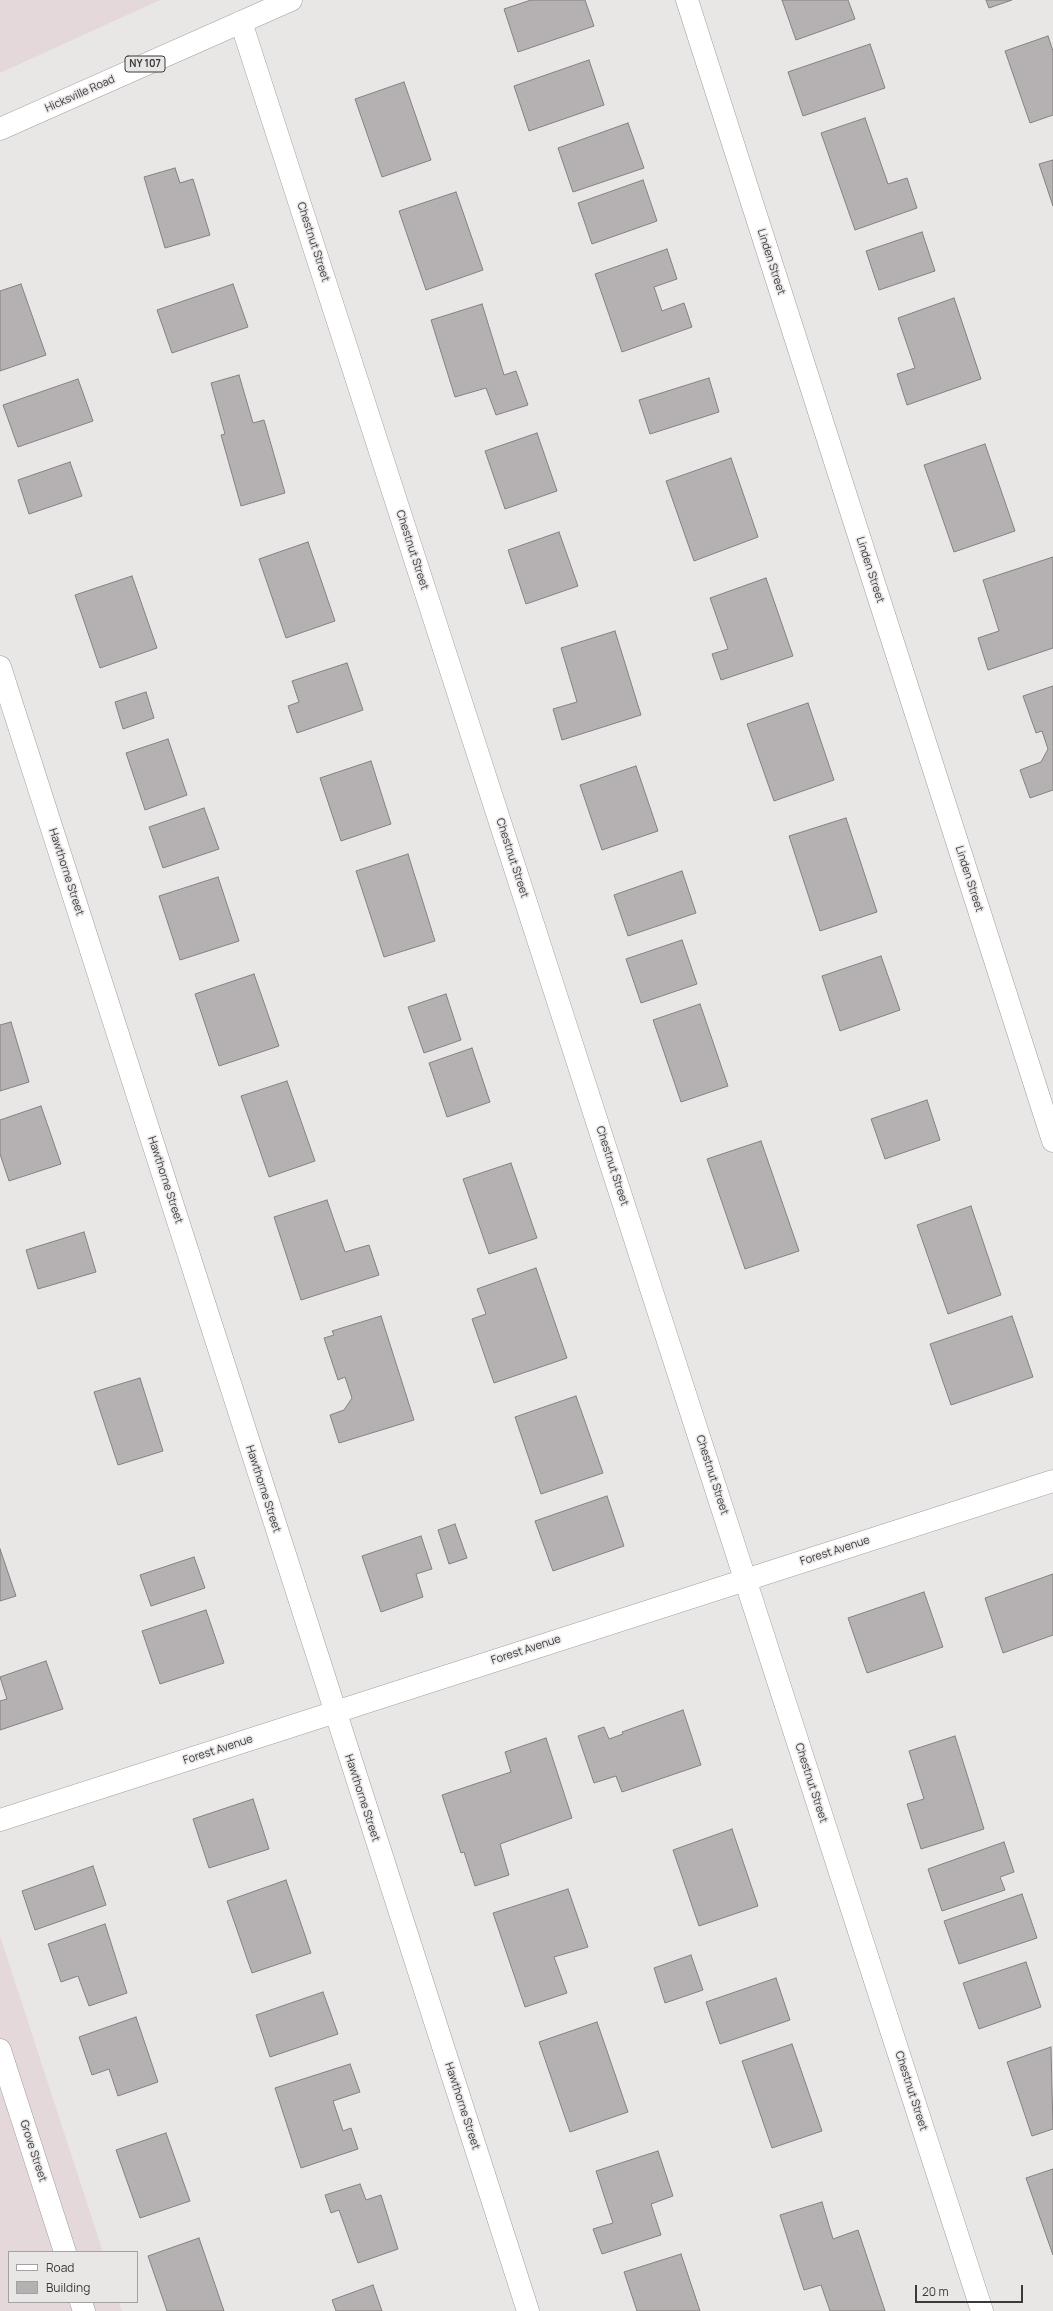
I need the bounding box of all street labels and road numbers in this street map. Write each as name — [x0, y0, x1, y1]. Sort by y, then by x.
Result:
road number: NY 107 — [125, 56, 165, 72]
street label: Hicksville Road — [43, 73, 117, 115]
street label: Chestnut Street — [294, 200, 332, 284]
street label: Linden Street — [754, 227, 788, 297]
street label: Chestnut Street — [393, 508, 431, 592]
street label: Linden Street — [853, 535, 887, 605]
street label: Chestnut Street — [493, 816, 531, 900]
street label: Hawthorne Street — [46, 827, 86, 917]
street label: Linden Street — [952, 844, 986, 914]
street label: Chestnut Street — [593, 1124, 631, 1208]
street label: Hawthorne Street — [145, 1135, 185, 1225]
street label: Chestnut Street — [693, 1433, 731, 1517]
street label: Hawthorne Street — [243, 1444, 283, 1534]
street label: Forest Avenue — [799, 1534, 871, 1568]
street label: Forest Avenue — [490, 1633, 562, 1667]
street label: Forest Avenue — [182, 1733, 254, 1767]
street label: Chestnut Street — [792, 1741, 830, 1825]
street label: Hawthorne Street — [342, 1753, 382, 1843]
street label: Chestnut Street — [892, 2049, 930, 2133]
street label: Hawthorne Street — [442, 2061, 482, 2151]
street label: Grove Street — [17, 2118, 49, 2184]

